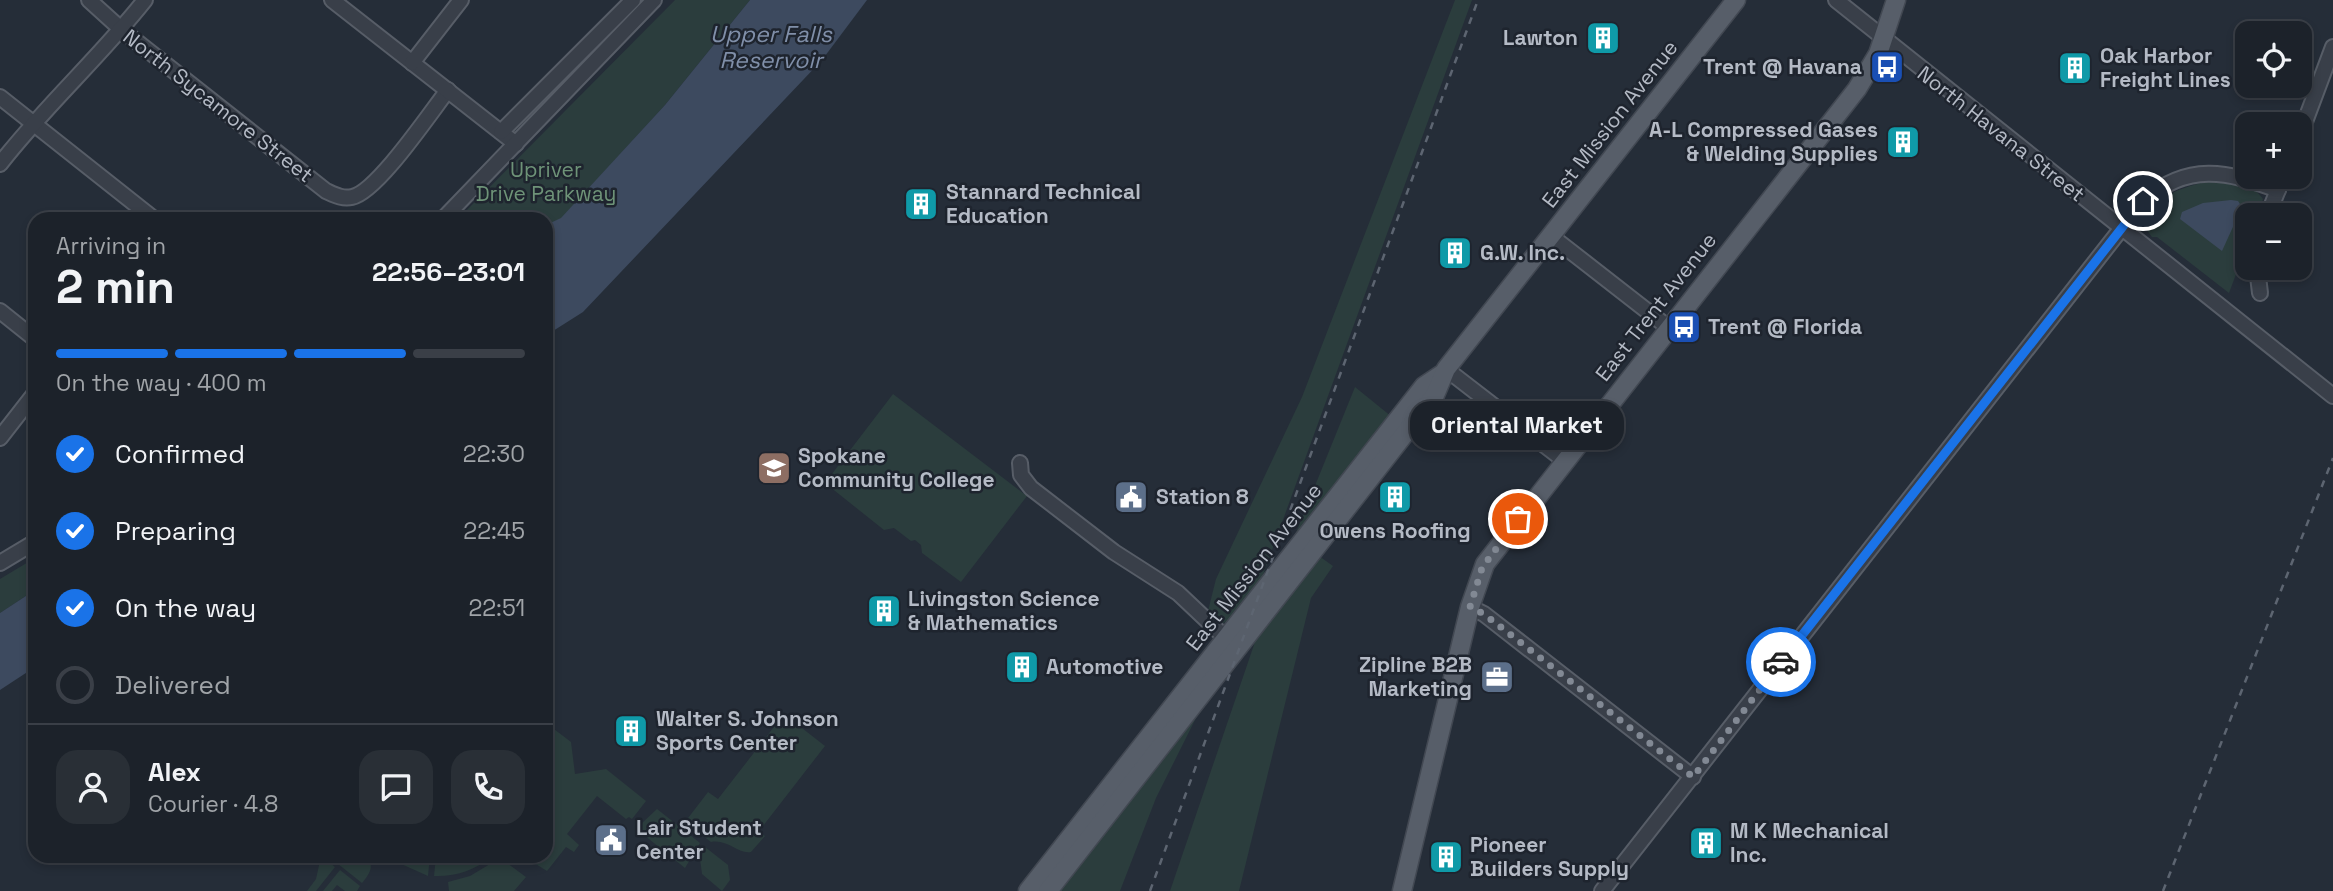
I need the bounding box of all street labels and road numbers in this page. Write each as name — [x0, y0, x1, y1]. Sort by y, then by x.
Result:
street label: North Sycamore Street — [118, 23, 319, 188]
street label: East Mission Avenue — [1536, 34, 1683, 213]
street label: North Havana Street — [1912, 60, 2091, 208]
street label: East Trent Avenue — [1589, 227, 1722, 386]
street label: East Mission Avenue — [1180, 477, 1327, 656]

